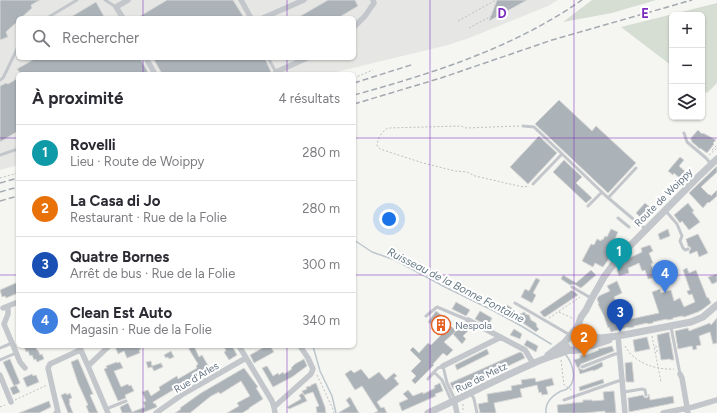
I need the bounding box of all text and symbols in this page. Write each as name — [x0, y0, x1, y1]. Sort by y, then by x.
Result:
text: D — [497, 6, 507, 21]
text: E — [641, 6, 649, 21]
map controls — [669, 12, 705, 120]
button: + — [669, 12, 705, 48]
search box — [16, 16, 356, 60]
icon: search — [30, 27, 52, 49]
text: Rechercher — [62, 29, 139, 47]
button: − — [669, 48, 705, 84]
button: layers — [669, 84, 705, 120]
text: À proximité — [32, 88, 123, 108]
text: 4 résultats — [279, 91, 340, 106]
text: Rovelli — [70, 136, 116, 154]
text: 1 — [42, 145, 48, 160]
text: 280 m — [302, 145, 340, 160]
text: Lieu · Route de Woippy — [70, 154, 204, 169]
street label: Route de Woippy — [631, 165, 696, 229]
text: La Casa di Jo — [70, 192, 160, 210]
text: 2 — [41, 201, 49, 216]
text: 280 m — [302, 201, 340, 216]
your location — [379, 209, 399, 229]
text: Restaurant · Rue de la Folie — [70, 210, 227, 225]
pin: 1 — [606, 238, 632, 271]
water label: Ruisseau de la Bonne Fontaine — [385, 245, 526, 326]
text: Quatre Bornes — [70, 248, 169, 266]
text: 3 — [41, 257, 49, 272]
text: 300 m — [302, 257, 340, 272]
pin: 4 — [652, 260, 678, 293]
text: Arrêt de bus · Rue de la Folie — [70, 266, 235, 281]
pin: 3 — [607, 299, 633, 332]
text: Clean Est Auto — [70, 304, 172, 322]
text: 4 — [41, 313, 49, 328]
text: 340 m — [302, 313, 340, 328]
building icon: Nespola — [430, 314, 452, 336]
place label: Nespola — [455, 319, 492, 332]
text: Magasin · Rue de la Folie — [70, 322, 212, 337]
pin: 2 — [571, 324, 597, 357]
street label: Rue d'Arles — [171, 359, 221, 396]
street label: Rue de Metz — [453, 359, 509, 396]

